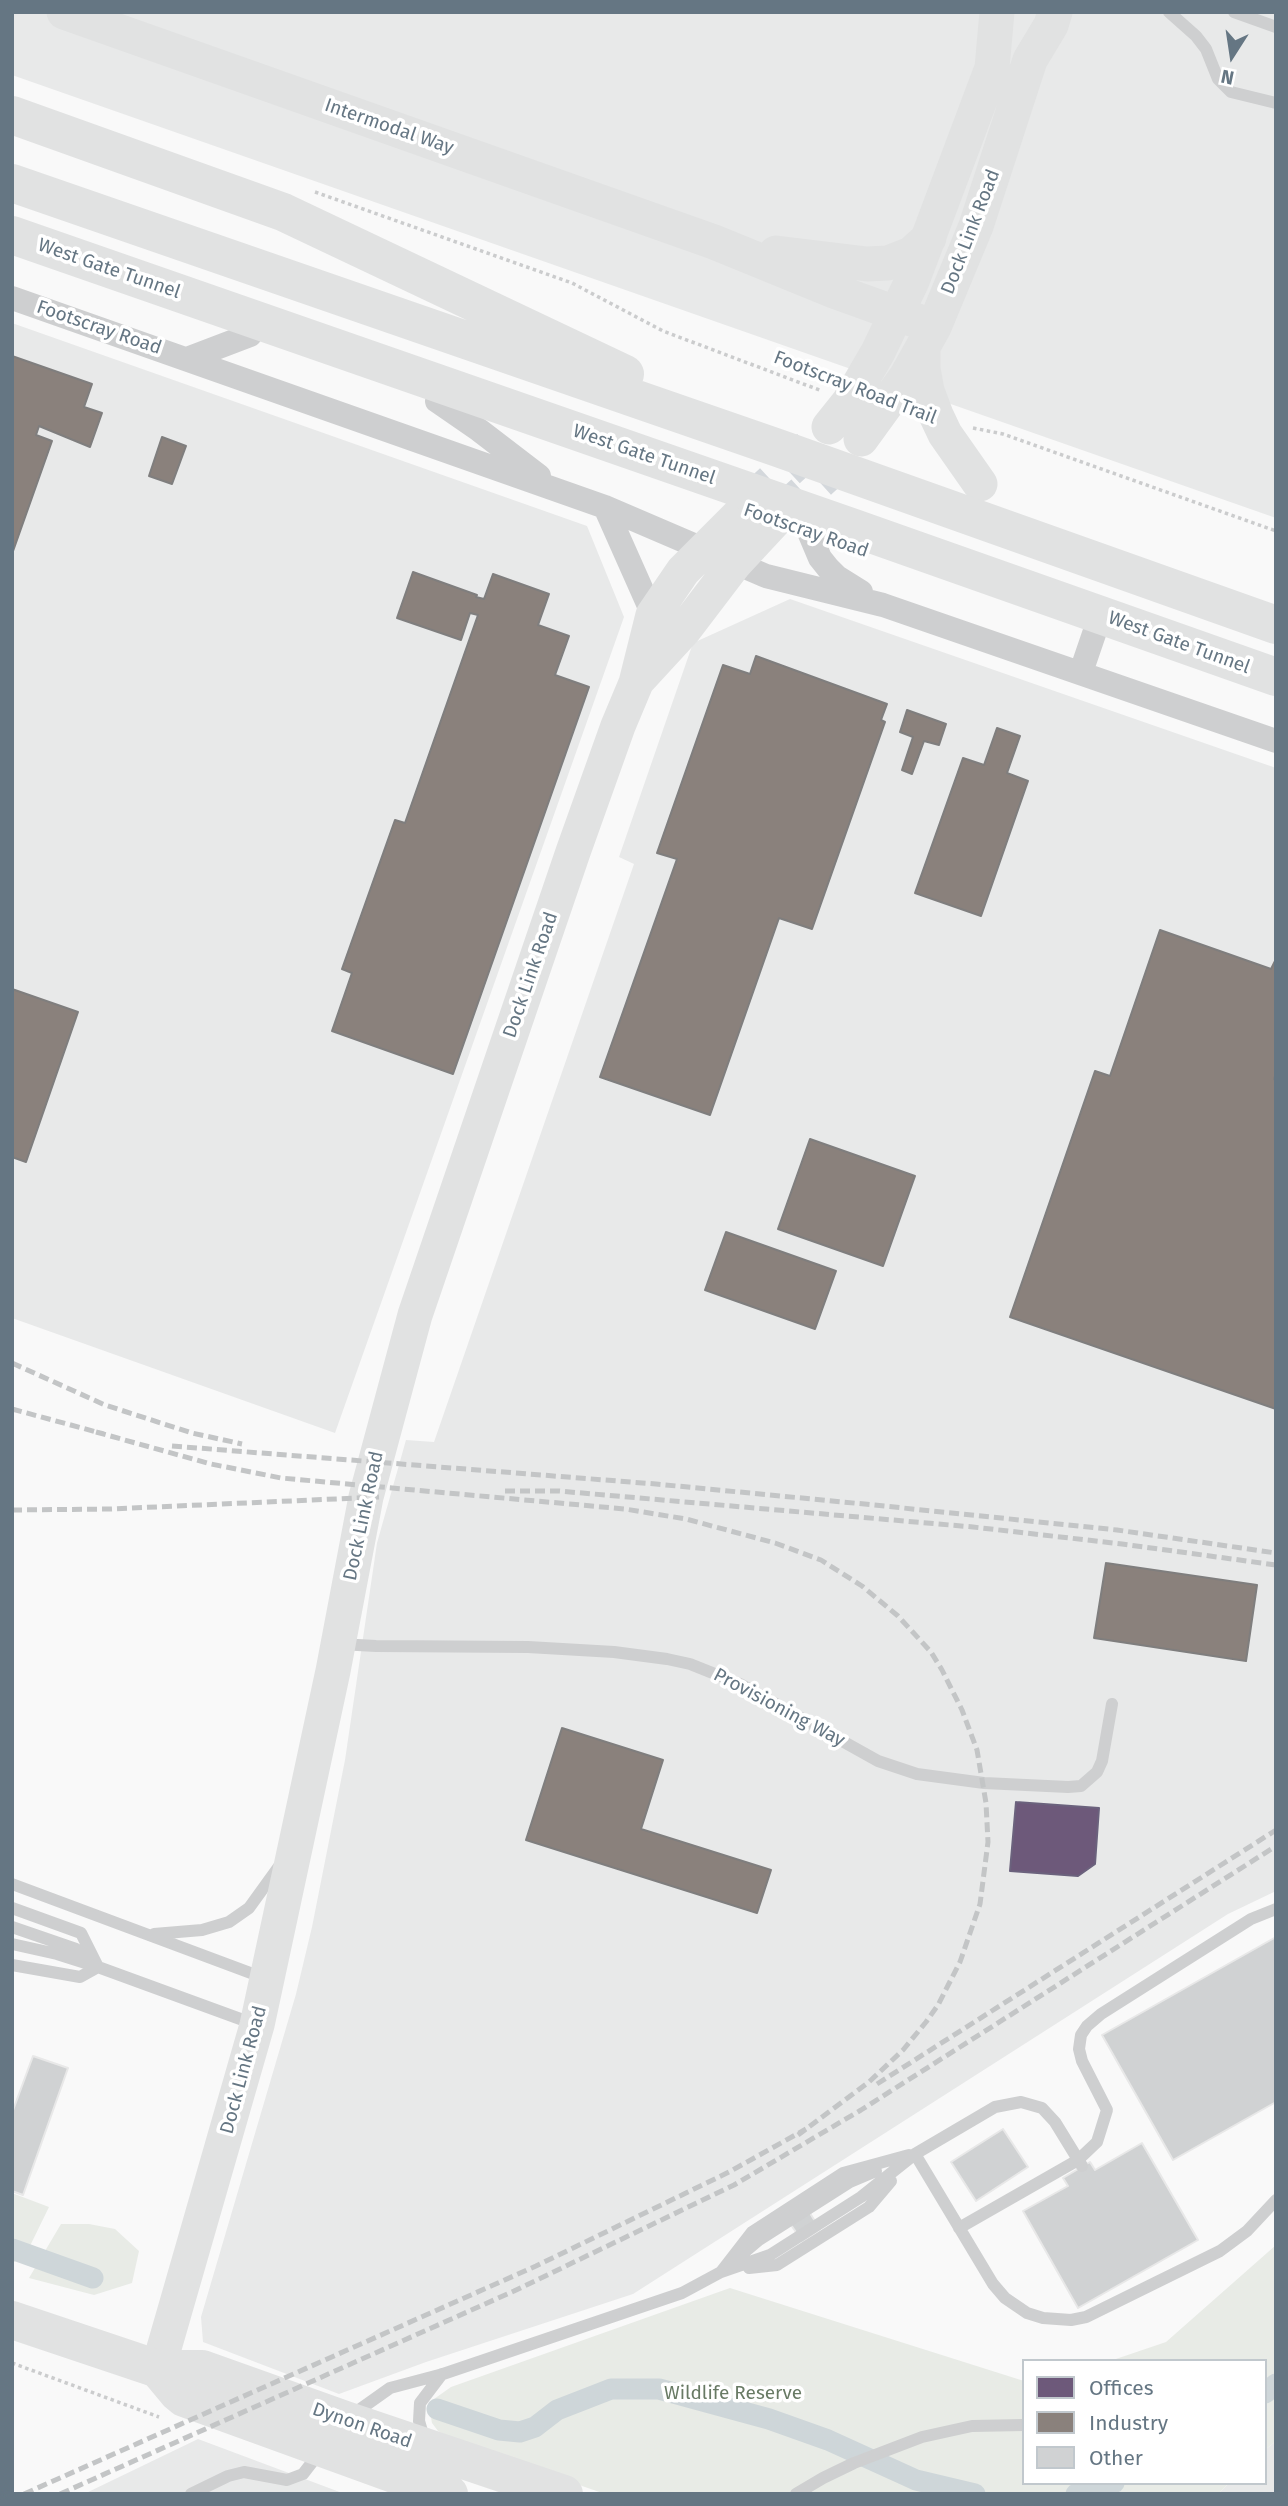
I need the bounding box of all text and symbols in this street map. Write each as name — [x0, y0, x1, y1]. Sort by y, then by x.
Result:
north arrow — [1197, 21, 1267, 91]
text: N — [1219, 64, 1236, 90]
street label: Intermodal Way — [321, 94, 457, 160]
street label: Dock Link Road — [937, 166, 1005, 298]
street label: West Gate Tunnel — [35, 234, 183, 304]
street label: Footscray Road — [34, 296, 164, 360]
street label: Footscray Road Trail — [770, 346, 940, 430]
street label: West Gate Tunnel — [570, 420, 718, 490]
street label: Footscray Road — [741, 499, 871, 563]
street label: West Gate Tunnel — [1105, 607, 1253, 679]
street label: Dock Link Road — [499, 909, 563, 1041]
street label: Dock Link Road — [339, 1449, 389, 1583]
street label: Provisioning Way — [709, 1664, 849, 1752]
street label: Dock Link Road — [216, 2003, 272, 2137]
legend — [1022, 2359, 1267, 2485]
text: Offices — [1089, 2375, 1154, 2401]
park label: Wildlife Reserve — [664, 2383, 802, 2405]
street label: Dynon Road — [309, 2398, 415, 2454]
text: Industry — [1089, 2410, 1168, 2436]
text: Other — [1089, 2445, 1143, 2471]

